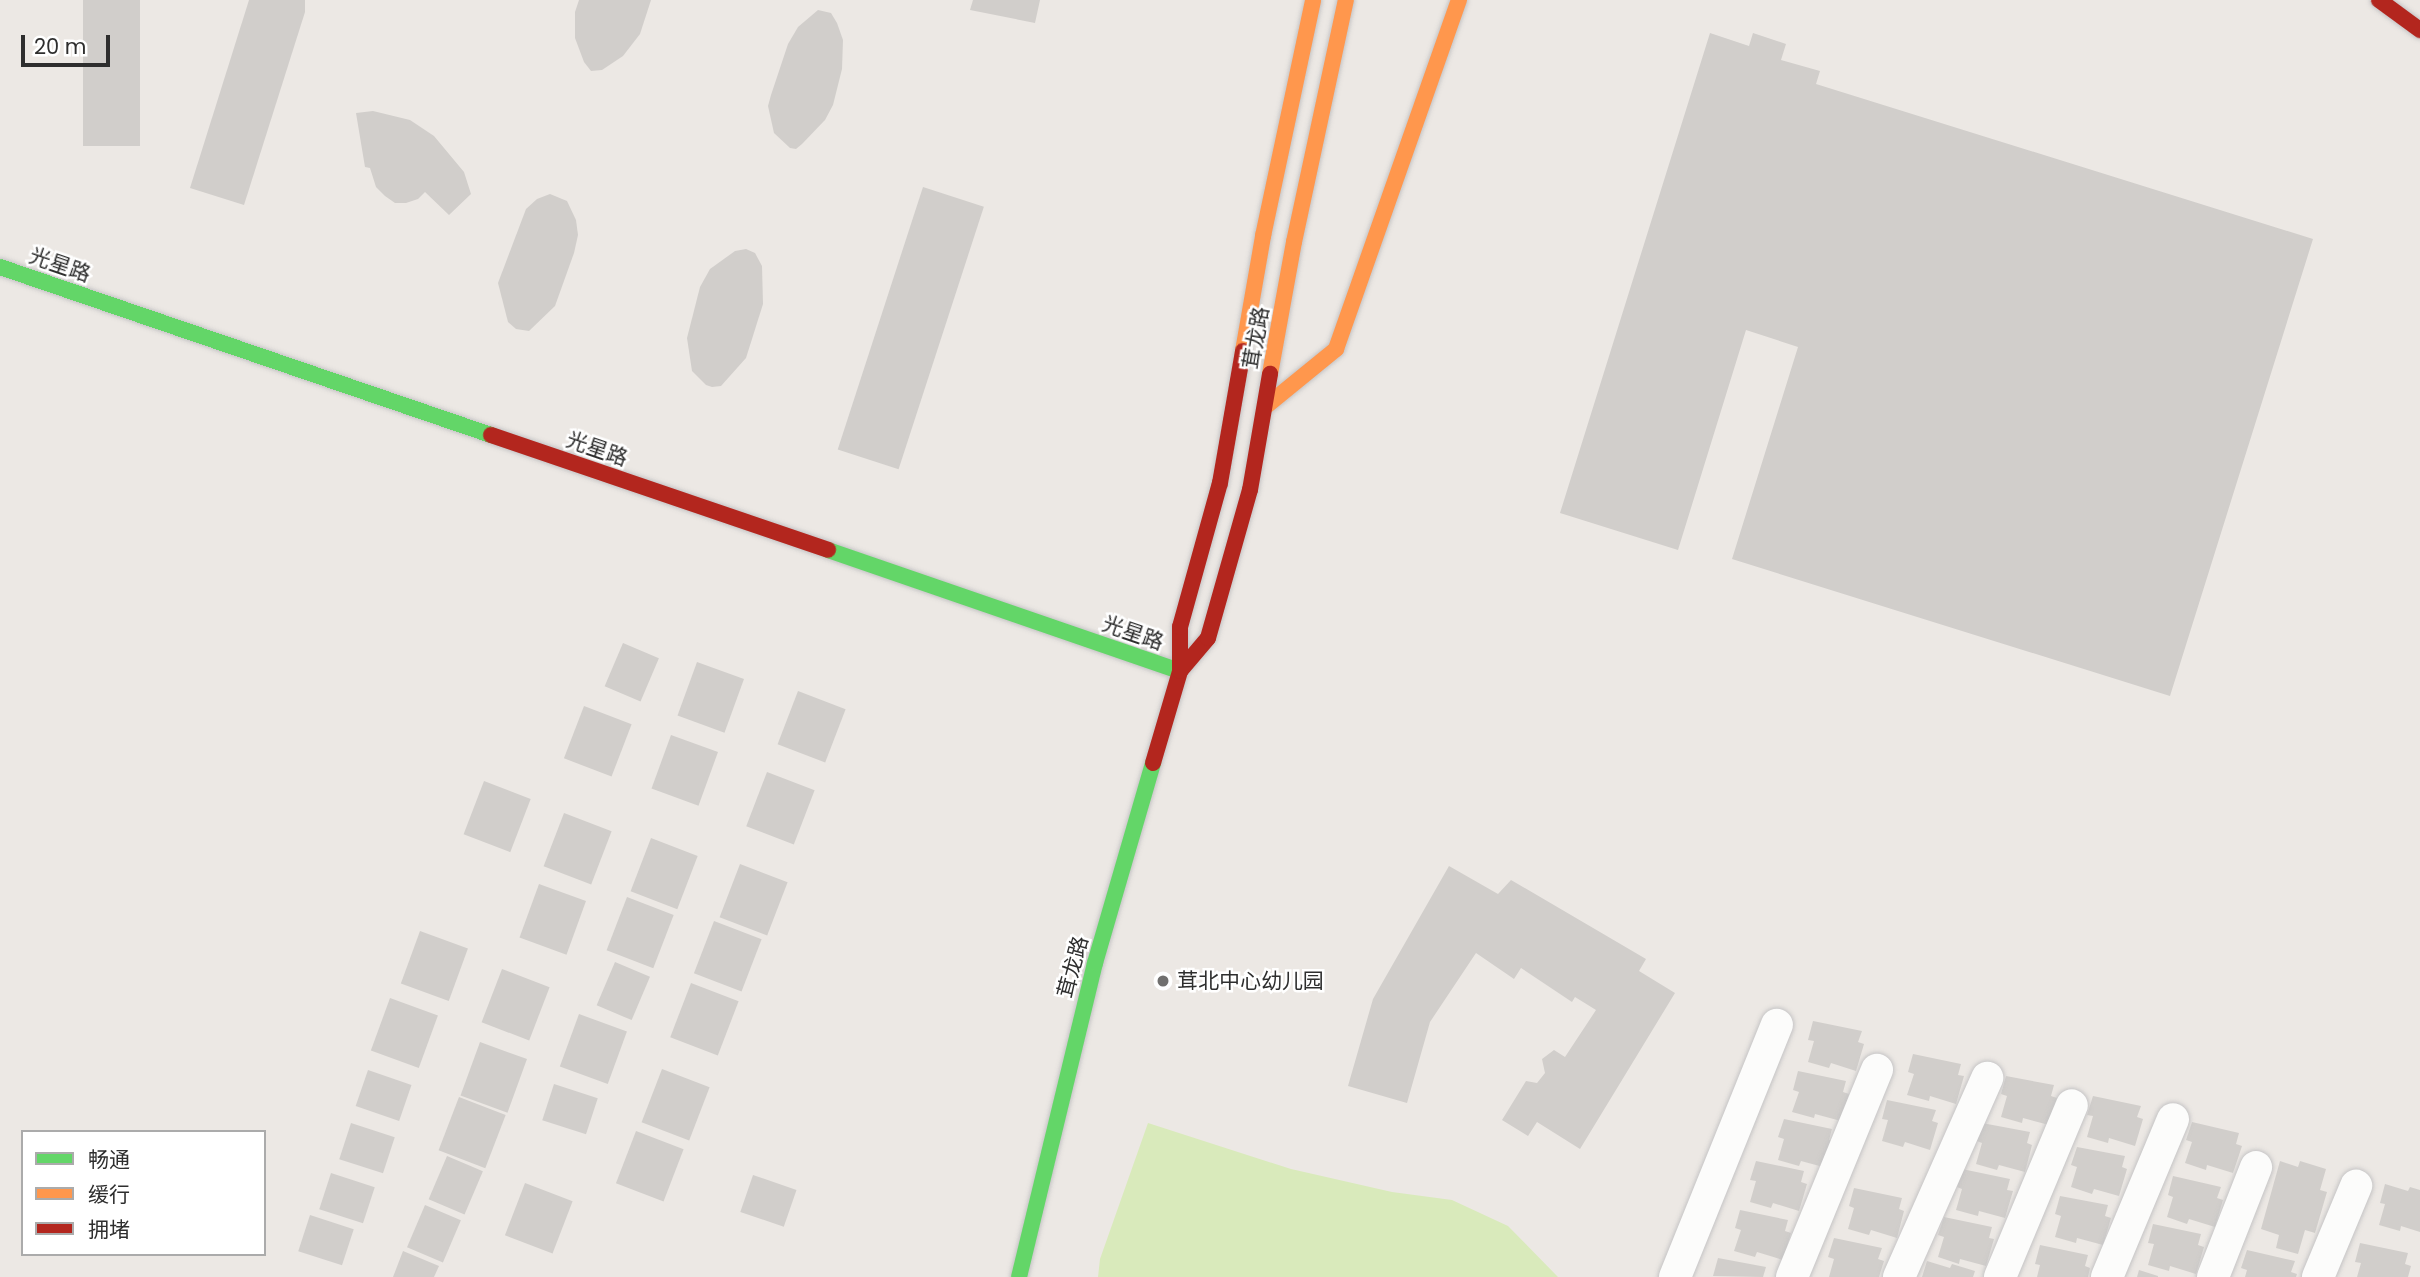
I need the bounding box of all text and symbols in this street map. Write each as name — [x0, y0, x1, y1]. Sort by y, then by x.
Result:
scale bar — [24, 21, 114, 65]
text: 20 m — [34, 32, 87, 61]
street label: 光星路 — [26, 243, 94, 287]
street label: 茸龙路 — [1238, 305, 1274, 371]
street label: 光星路 — [563, 427, 631, 471]
street label: 光星路 — [1099, 611, 1167, 655]
street label: 茸龙路 — [1053, 933, 1093, 1001]
place label: 茸北中心幼儿园 — [1177, 968, 1324, 994]
marker: 茸北中心幼儿园 — [1155, 973, 1171, 989]
legend — [21, 1130, 266, 1256]
text: 畅通 — [88, 1145, 130, 1174]
text: 缓行 — [88, 1180, 130, 1209]
text: 拥堵 — [88, 1215, 130, 1244]

